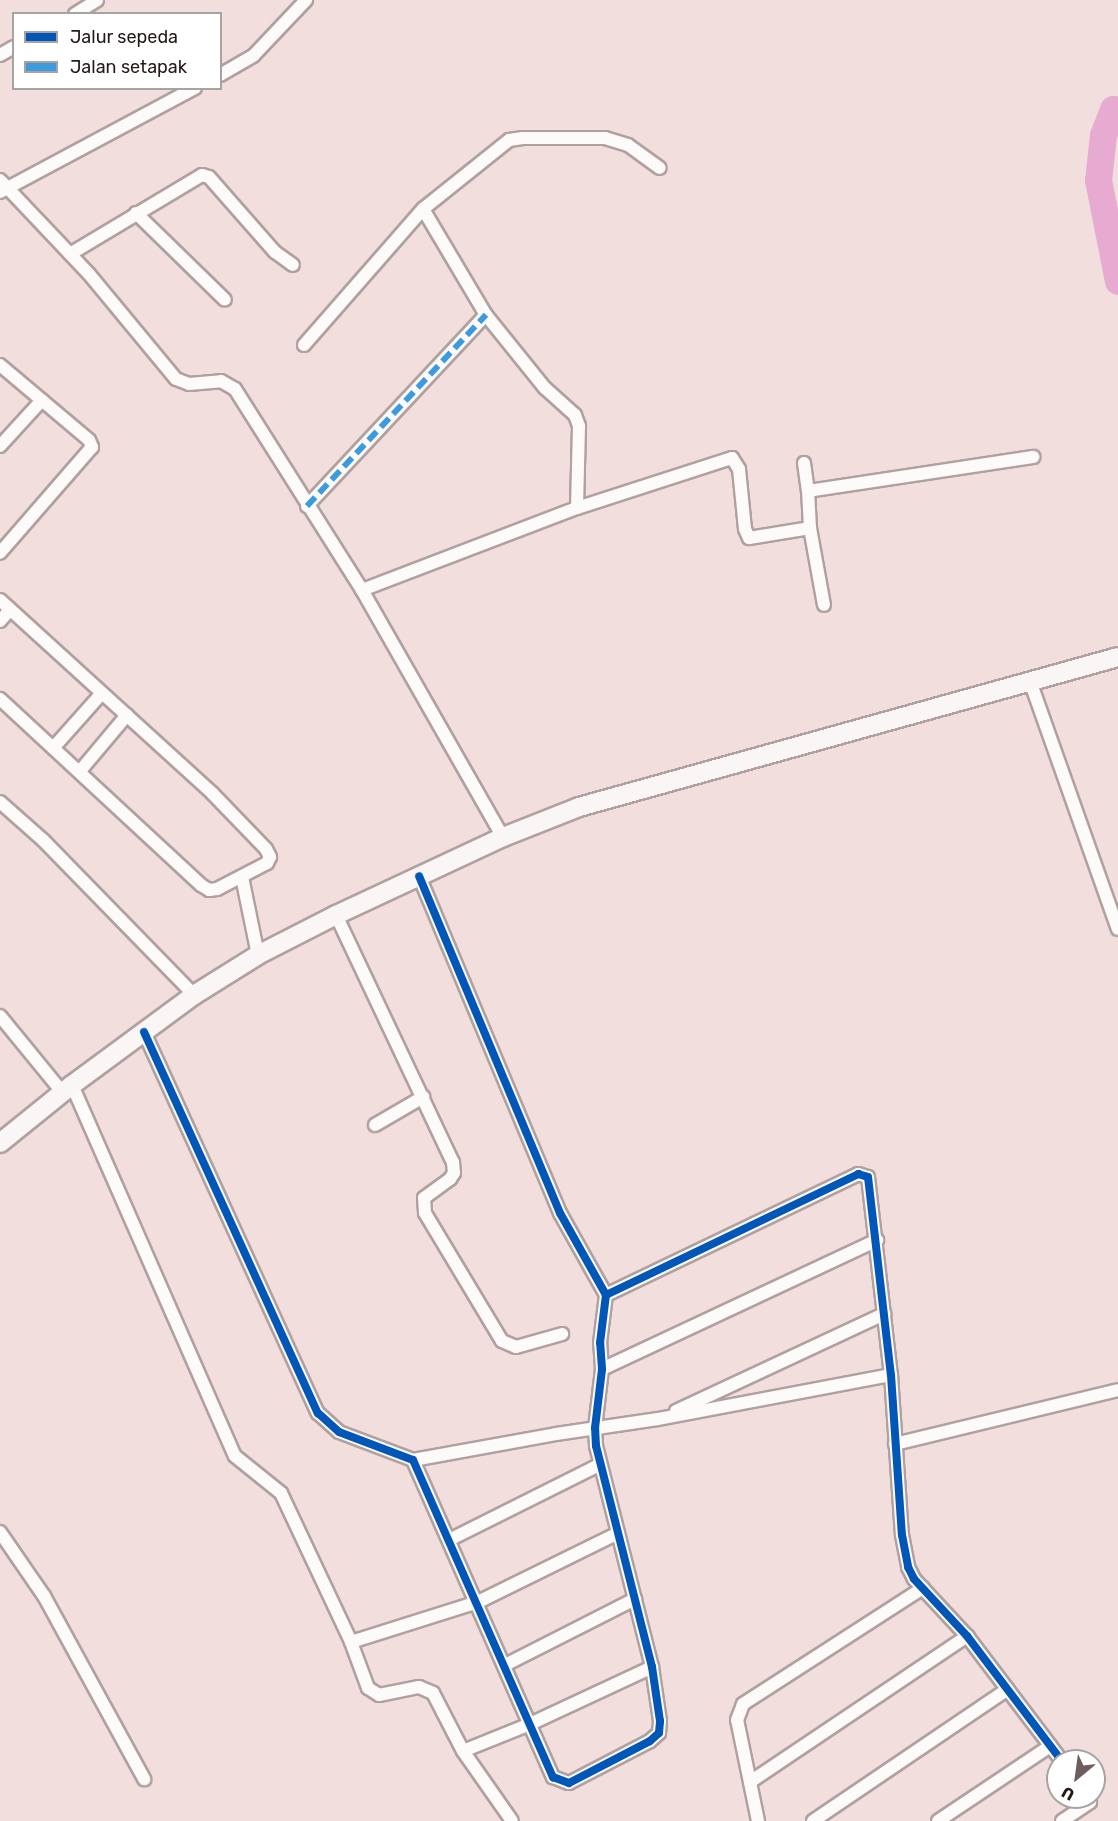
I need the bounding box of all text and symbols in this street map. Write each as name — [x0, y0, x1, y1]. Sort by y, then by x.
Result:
legend — [12, 12, 222, 90]
text: Jalur sepeda — [70, 26, 178, 48]
text: Jalan setapak — [70, 56, 187, 78]
north arrow — [1046, 1749, 1106, 1809]
text: U — [1058, 1782, 1078, 1805]

